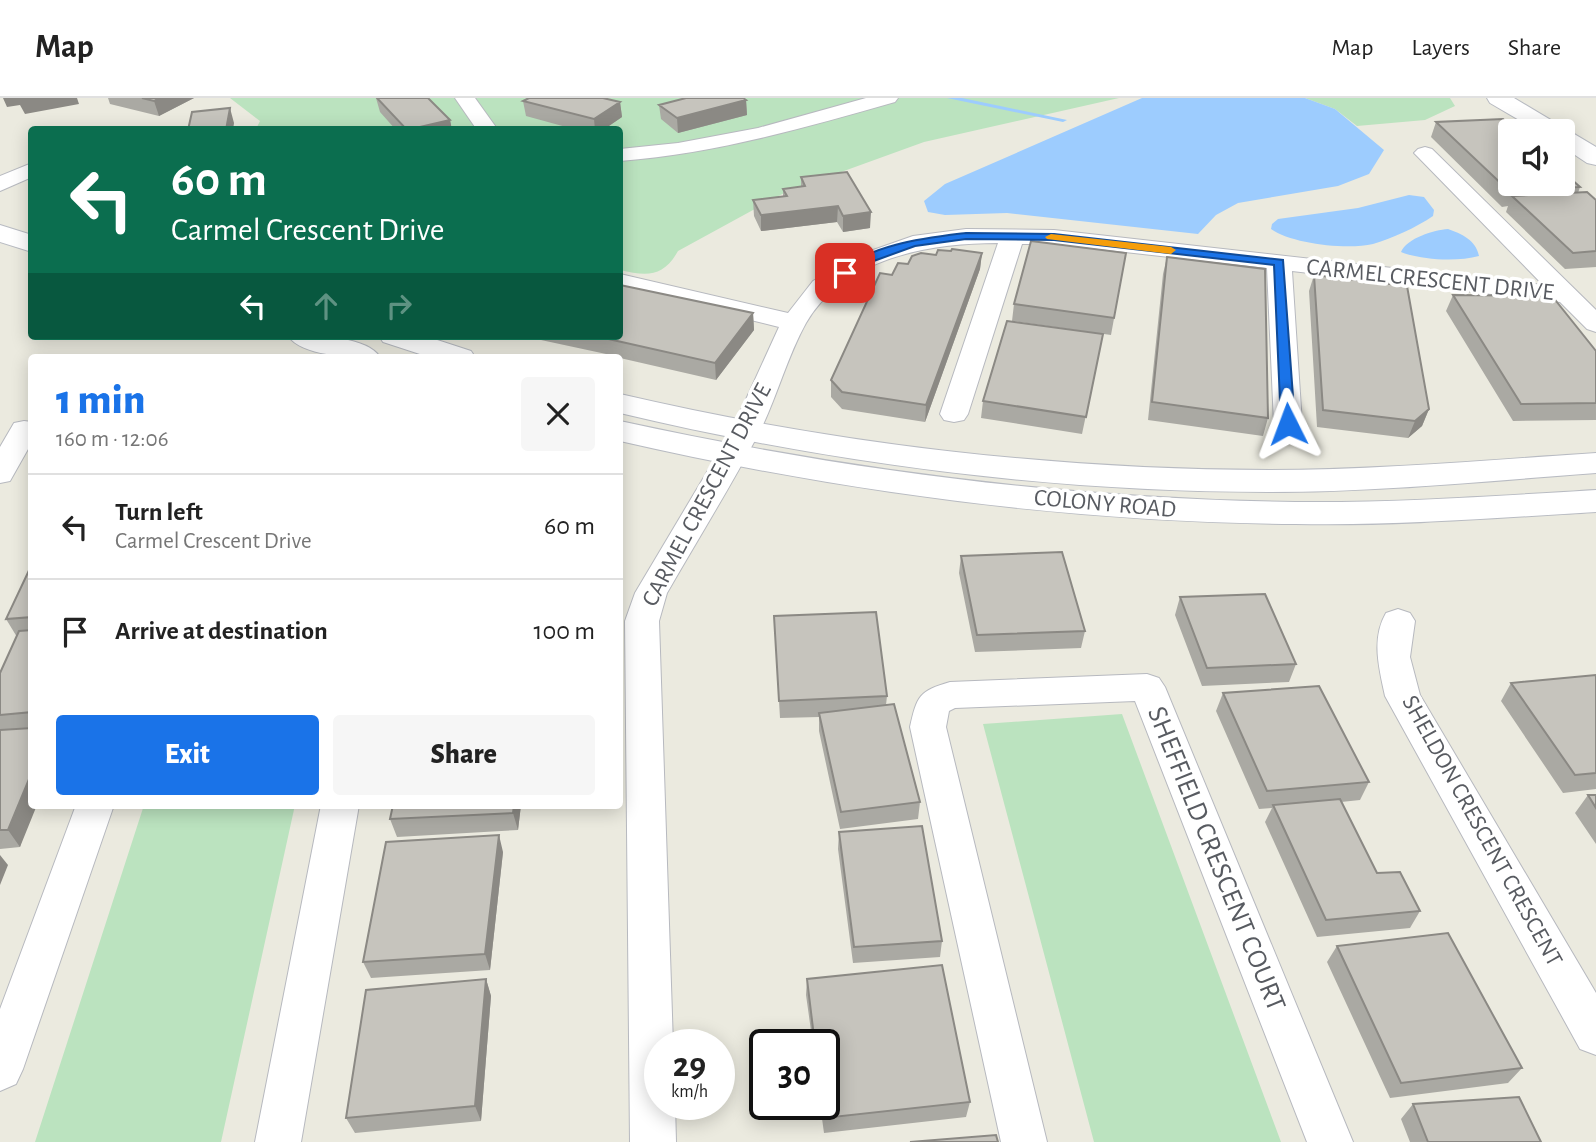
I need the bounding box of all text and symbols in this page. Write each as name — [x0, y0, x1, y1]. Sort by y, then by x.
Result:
text: Map — [35, 31, 94, 64]
text: Map — [1331, 36, 1373, 60]
text: Layers — [1411, 36, 1470, 60]
text: Share — [1508, 36, 1561, 60]
map controls — [1498, 119, 1575, 196]
button: sound — [1498, 119, 1575, 196]
icon: left — [56, 154, 147, 245]
text: 60 m — [171, 156, 267, 205]
text: Carmel Crescent Drive — [171, 214, 445, 246]
pin — [815, 243, 875, 303]
icon: arrive — [826, 254, 864, 292]
street label: CARMEL CRESCENT DRIVE — [1305, 255, 1555, 305]
icon: left — [234, 287, 272, 325]
icon: ahead — [307, 287, 345, 325]
icon: right — [380, 287, 418, 325]
button: close — [521, 377, 595, 451]
text: 1 min — [56, 379, 145, 421]
street label: CARMEL CRESCENT DRIVE — [638, 379, 776, 610]
position arrow — [1251, 387, 1325, 461]
text: 160 m · 12:06 — [56, 428, 169, 451]
street label: COLONY ROAD — [1033, 486, 1177, 522]
text: Turn left — [115, 499, 203, 525]
icon: left — [56, 508, 94, 546]
text: 60 m — [544, 513, 595, 539]
text: Carmel Crescent Drive — [115, 530, 312, 553]
icon: arrive — [56, 613, 94, 651]
text: Arrive at destination — [115, 618, 328, 644]
text: 100 m — [534, 618, 595, 644]
street label: SHELDON CRESCENT CRESCENT — [1397, 692, 1567, 971]
street label: SHEFFIELD CRESCENT COURT — [1142, 703, 1290, 1015]
button: Exit — [56, 715, 319, 795]
button: Share — [333, 715, 595, 795]
speed limit sign: 30 — [749, 1029, 840, 1120]
text: 29 — [673, 1048, 706, 1083]
text: km/h — [671, 1083, 708, 1101]

